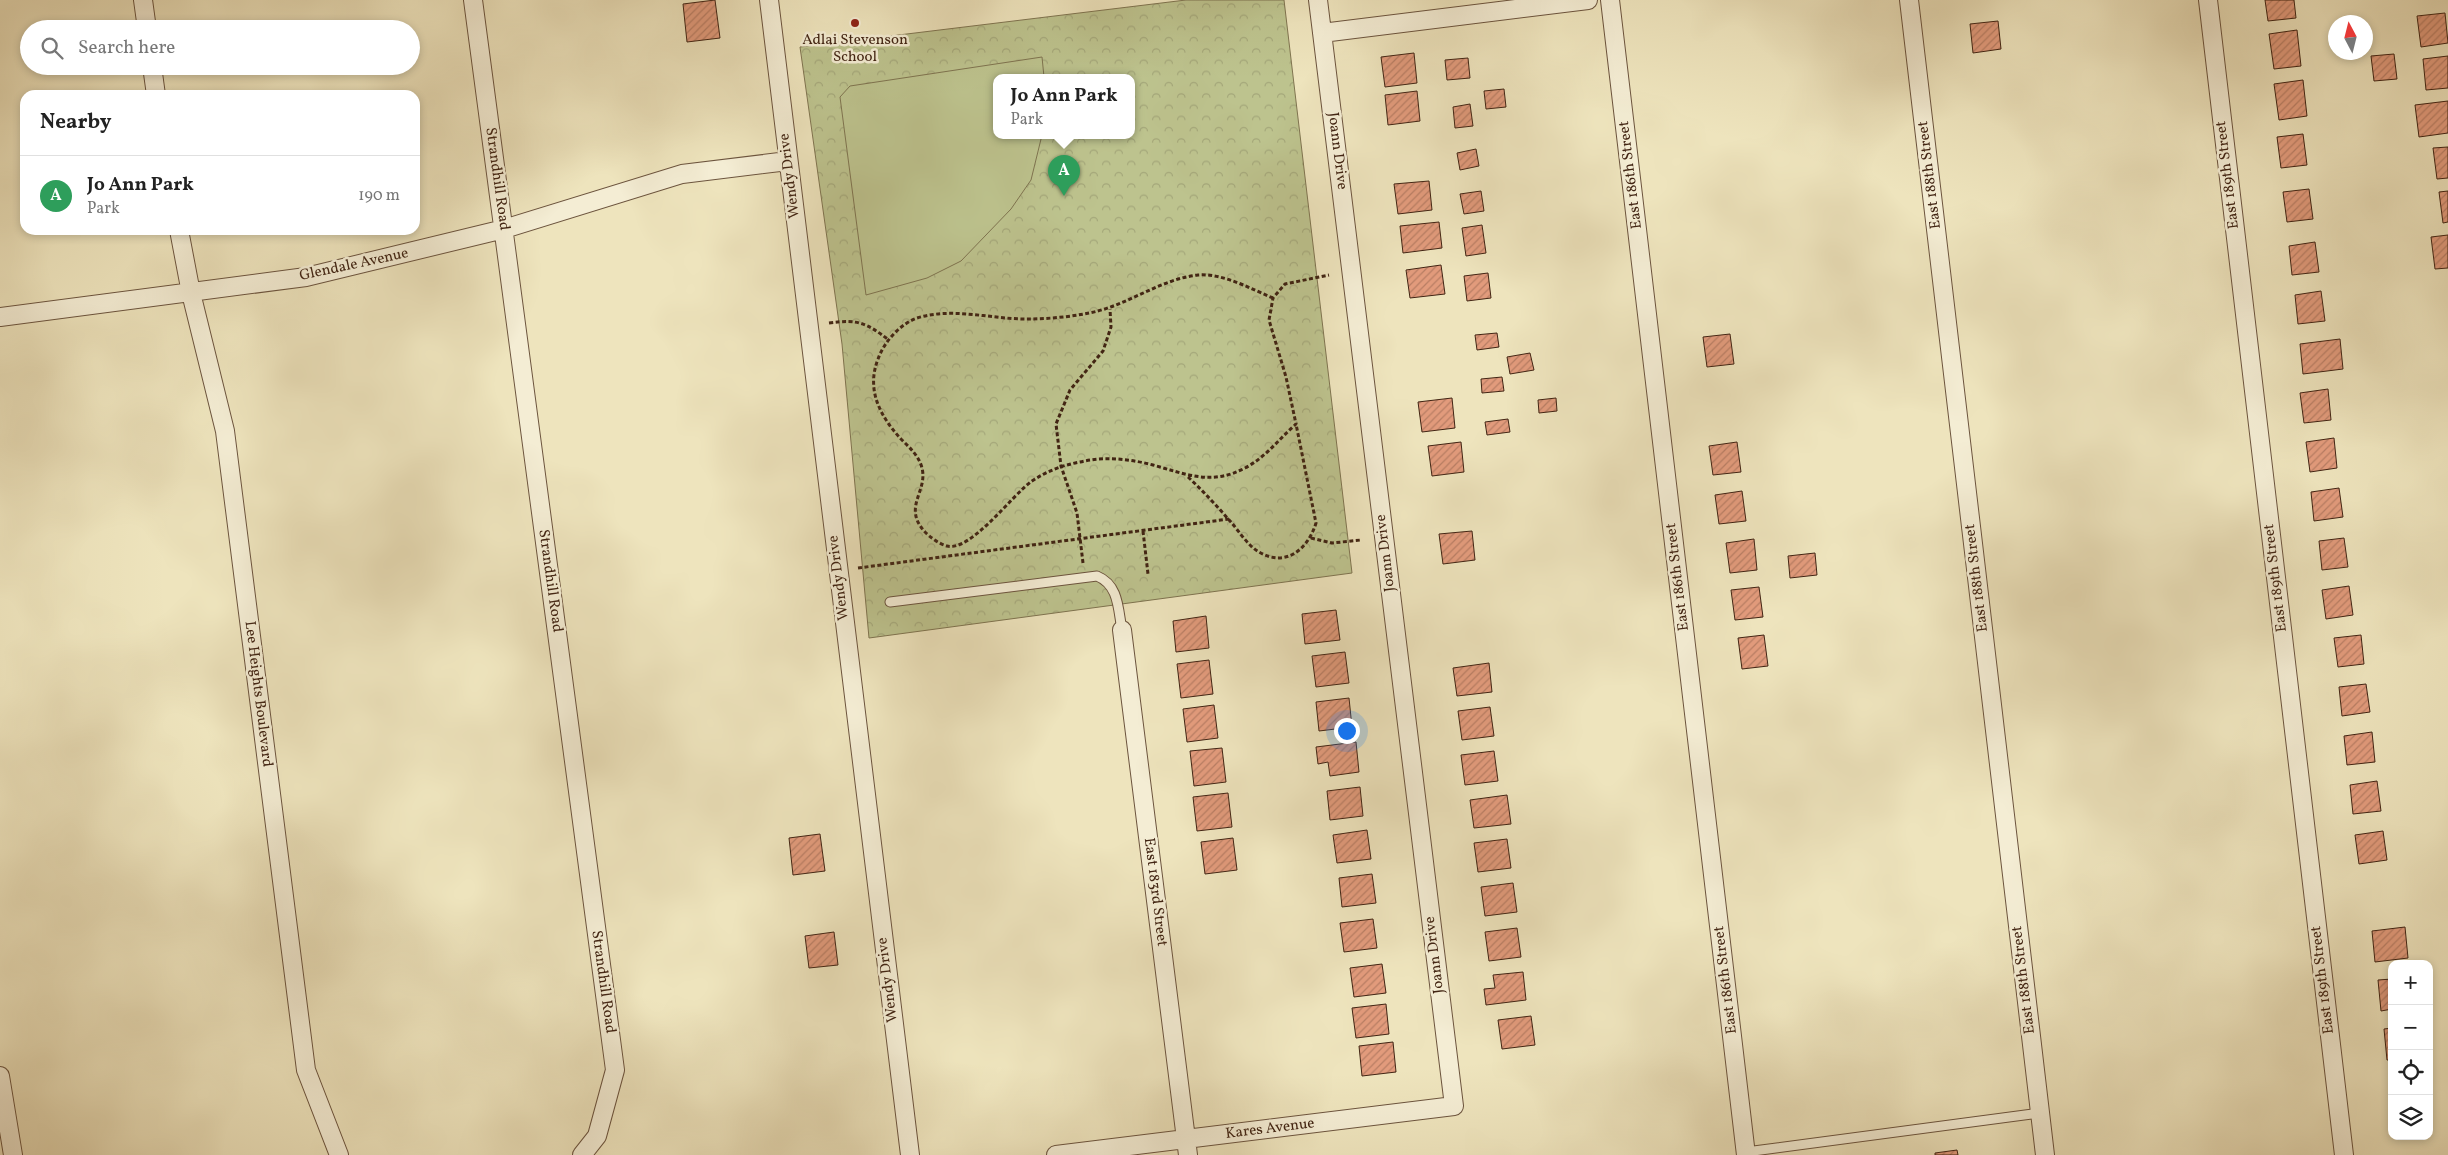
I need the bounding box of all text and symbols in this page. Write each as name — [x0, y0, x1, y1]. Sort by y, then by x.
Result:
north arrow — [2328, 15, 2373, 60]
marker: Adlai Stevenson School — [849, 17, 861, 29]
search box — [20, 20, 420, 75]
place label: Adlai Stevenson School — [802, 30, 908, 68]
icon: search — [38, 34, 66, 62]
text: Search here — [78, 35, 175, 61]
popup — [993, 74, 1135, 139]
text: Jo Ann Park — [1011, 83, 1117, 109]
text: Nearby — [40, 108, 111, 137]
text: Park — [1011, 109, 1043, 131]
street label: Joann Drive — [1322, 111, 1352, 191]
street label: East 186th Street — [1614, 120, 1648, 230]
street label: East 188th Street — [1913, 120, 1947, 230]
street label: East 189th Street — [2211, 120, 2245, 230]
street label: Strandhill Road — [479, 126, 515, 232]
street label: Wendy Drive — [774, 132, 806, 220]
pin: A — [1048, 155, 1080, 196]
text: Jo Ann Park — [87, 172, 194, 198]
text: A — [50, 185, 62, 207]
text: 190 m — [358, 185, 400, 207]
text: Park — [87, 198, 120, 220]
street label: Glendale Avenue — [297, 243, 411, 287]
street label: Joann Drive — [1371, 513, 1401, 593]
street label: East 186th Street — [1661, 522, 1695, 632]
street label: East 188th Street — [1960, 523, 1994, 633]
street label: East 189th Street — [2259, 523, 2293, 633]
street label: Strandhill Road — [532, 528, 568, 634]
street label: Wendy Drive — [823, 534, 855, 622]
street label: Lee Heights Boulevard — [239, 620, 277, 768]
your location — [1334, 718, 1360, 744]
street label: East 183rd Street — [1138, 836, 1172, 948]
street label: Joann Drive — [1420, 915, 1450, 995]
street label: East 186th Street — [1709, 925, 1743, 1035]
street label: East 188th Street — [2007, 925, 2041, 1035]
street label: East 189th Street — [2306, 925, 2340, 1035]
street label: Strandhill Road — [585, 929, 621, 1035]
street label: Wendy Drive — [872, 936, 904, 1024]
map controls — [2388, 960, 2433, 1140]
button: + — [2388, 960, 2433, 1005]
button: − — [2388, 1005, 2433, 1050]
button: locate — [2388, 1050, 2433, 1095]
button: layers — [2388, 1095, 2433, 1140]
street label: Kares Avenue — [1224, 1113, 1316, 1145]

